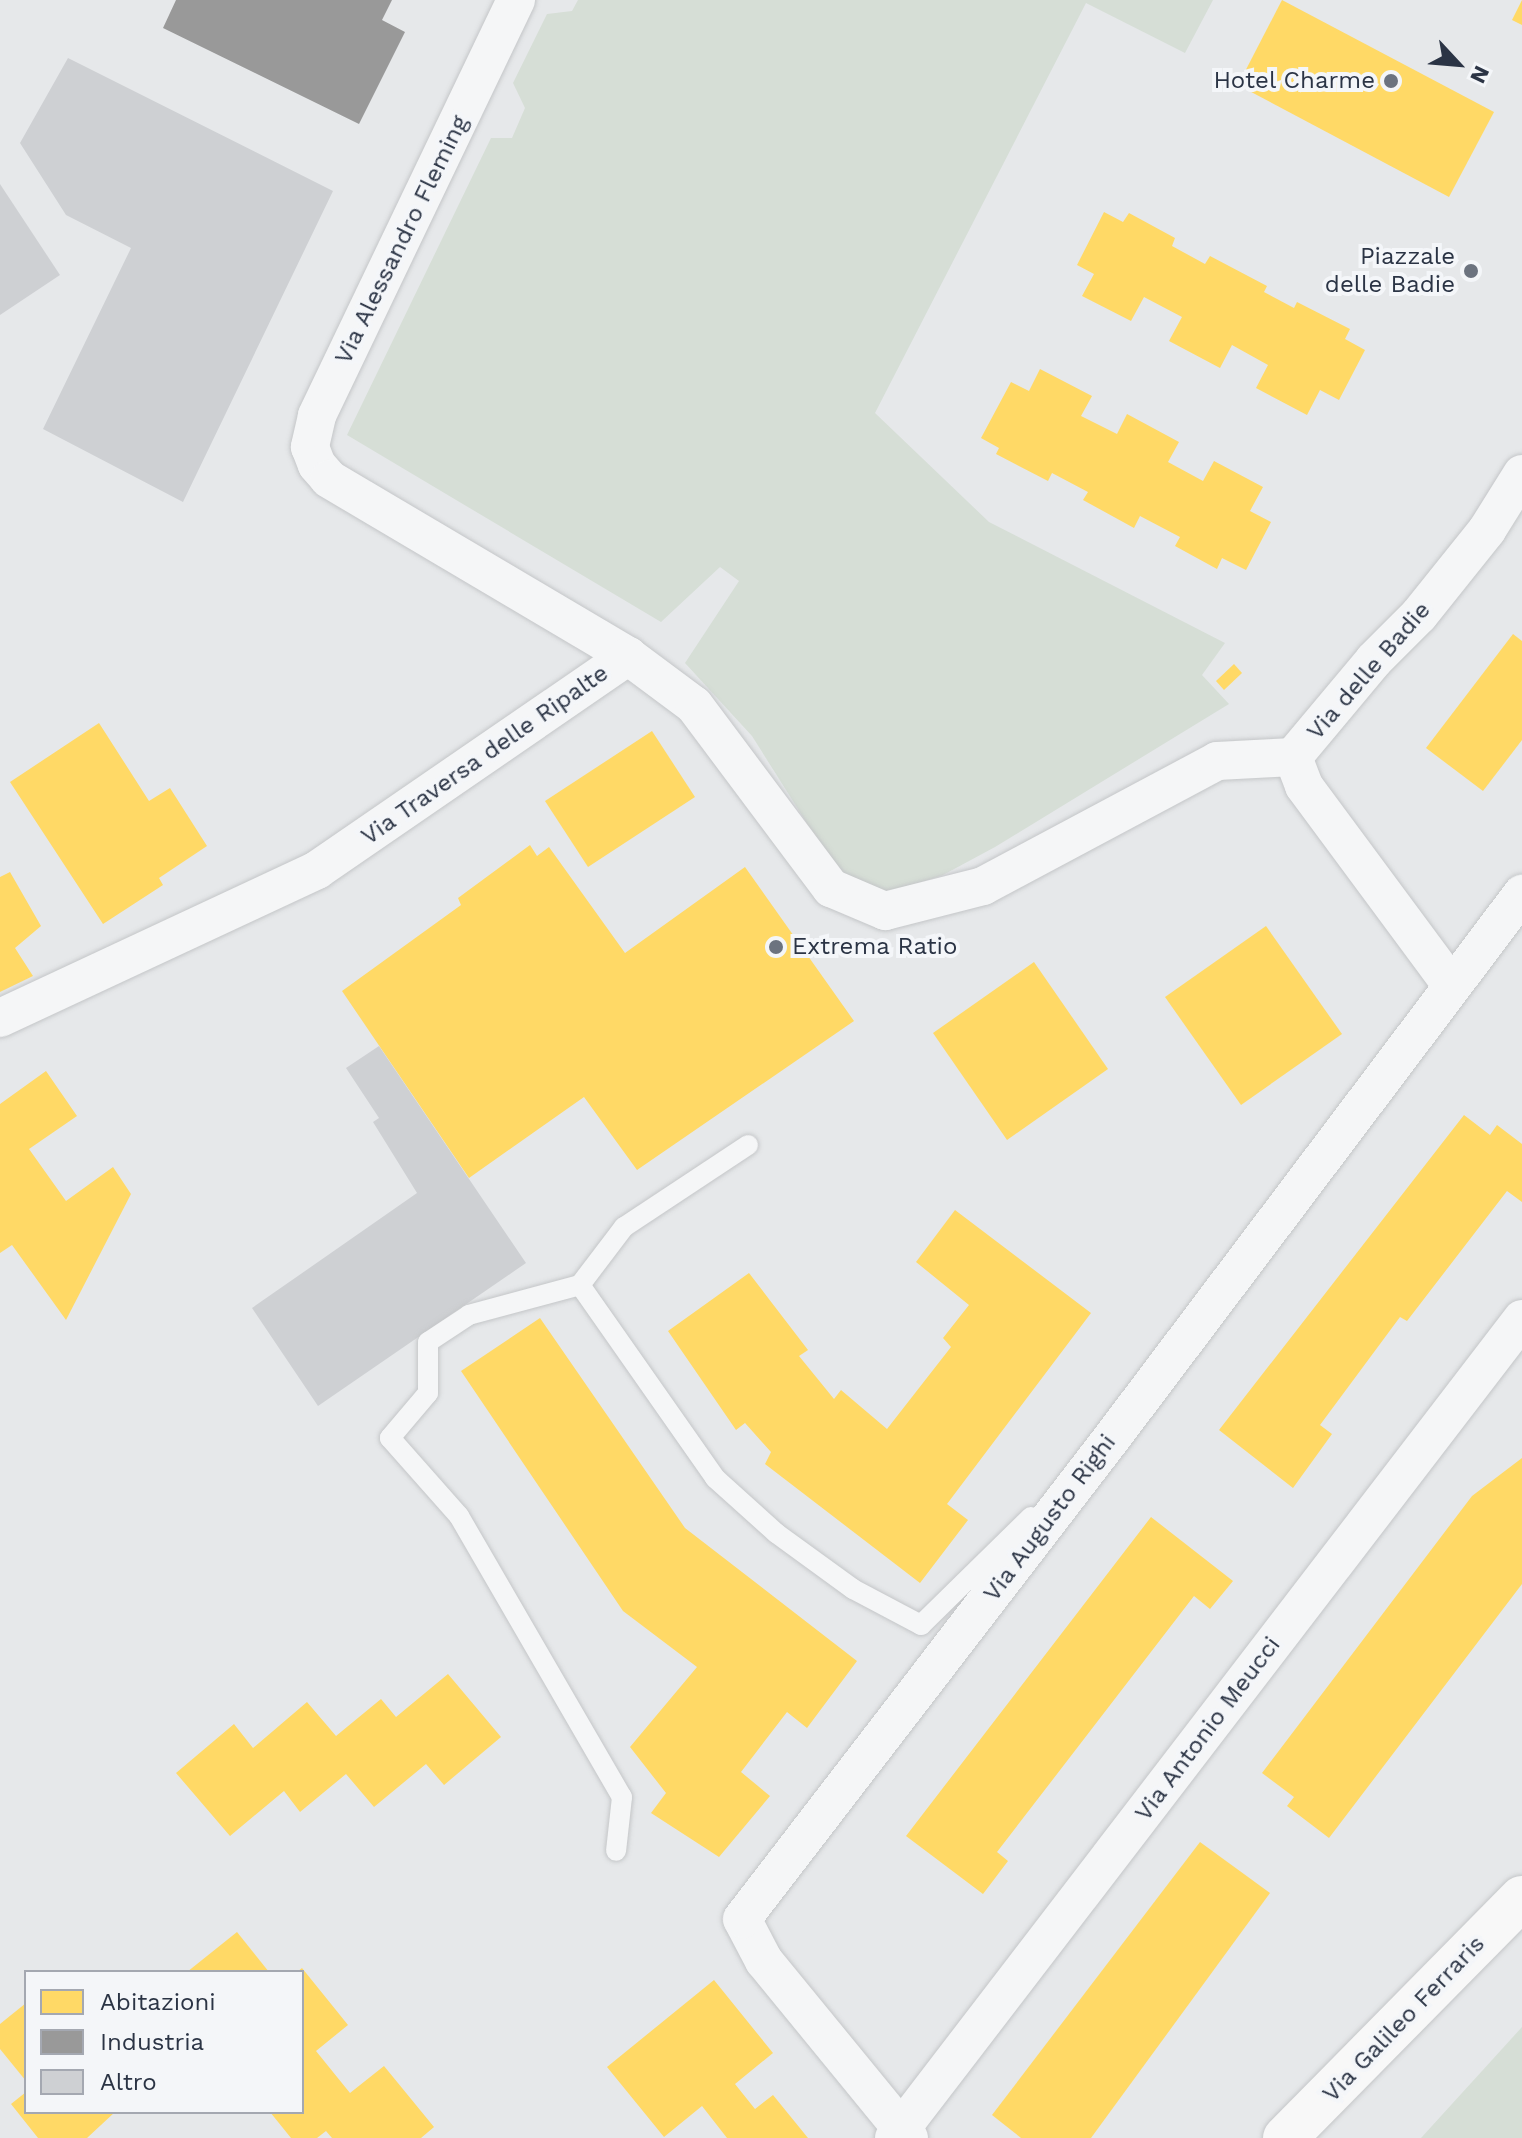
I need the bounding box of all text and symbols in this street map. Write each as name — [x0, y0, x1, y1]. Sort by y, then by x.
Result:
north arrow — [1418, 24, 1498, 104]
text: N — [1465, 62, 1495, 88]
place label: Hotel Charme — [1213, 67, 1375, 95]
marker: Hotel Charme — [1382, 72, 1400, 90]
street label: Via Alessandro Fleming — [329, 110, 475, 370]
place label: Piazzale delle Badie — [1325, 243, 1455, 299]
marker: Piazzale delle Badie — [1462, 262, 1480, 280]
street label: Via delle Badie — [1301, 596, 1437, 746]
street label: Via Traversa delle Ripalte — [355, 658, 615, 852]
place label: Extrema Ratio — [792, 933, 958, 961]
marker: Extrema Ratio — [767, 938, 785, 956]
street label: Via Augusto Righi — [977, 1428, 1123, 1608]
street label: Via Antonio Meucci — [1129, 1631, 1287, 1827]
street label: Via Galileo Ferraris — [1317, 1930, 1491, 2108]
legend — [24, 1970, 304, 2114]
text: Abitazioni — [100, 1988, 216, 2016]
text: Industria — [100, 2028, 204, 2056]
text: Altro — [100, 2068, 157, 2096]

